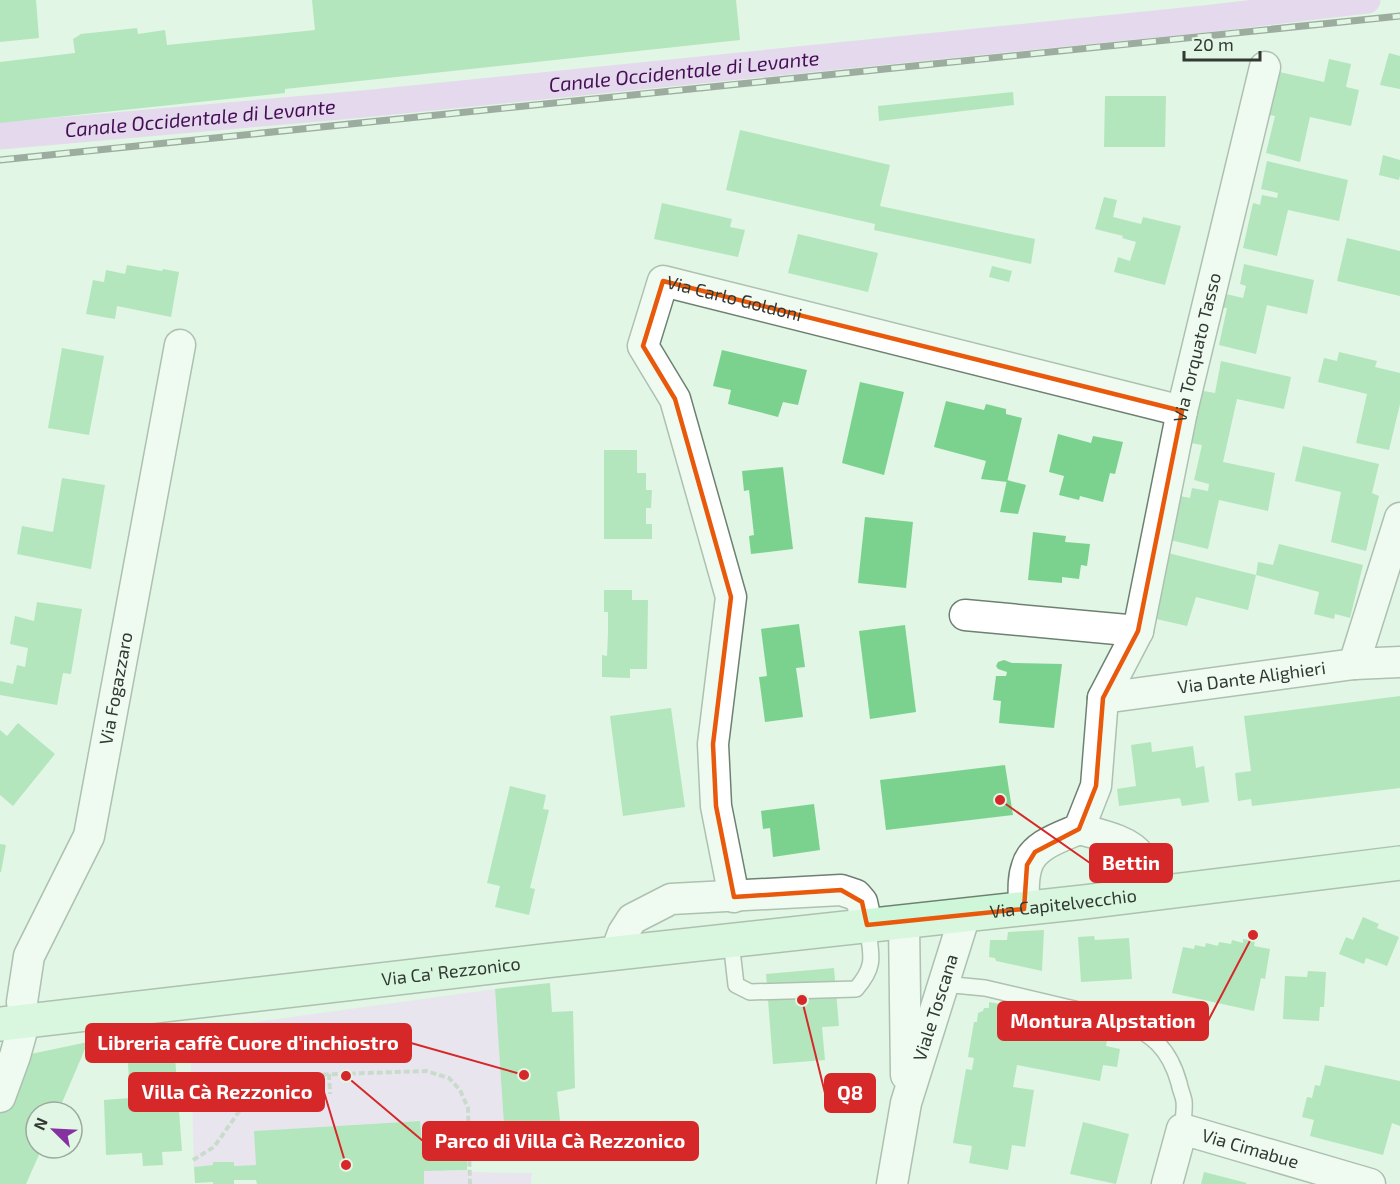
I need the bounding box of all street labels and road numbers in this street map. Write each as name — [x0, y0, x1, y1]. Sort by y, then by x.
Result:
street label: Via Carlo Goldoni — [664, 270, 804, 325]
street label: Via Torquato Tasso — [1168, 270, 1225, 424]
street label: Via Fogazzaro — [94, 630, 137, 747]
street label: Via Dante Alighieri — [1176, 656, 1327, 698]
street label: Via Capitelvecchio — [989, 884, 1138, 922]
street label: Viale Toscana — [908, 951, 962, 1064]
street label: Via Ca' Rezzonico — [380, 952, 522, 990]
street label: Via Cimabue — [1199, 1123, 1301, 1173]

